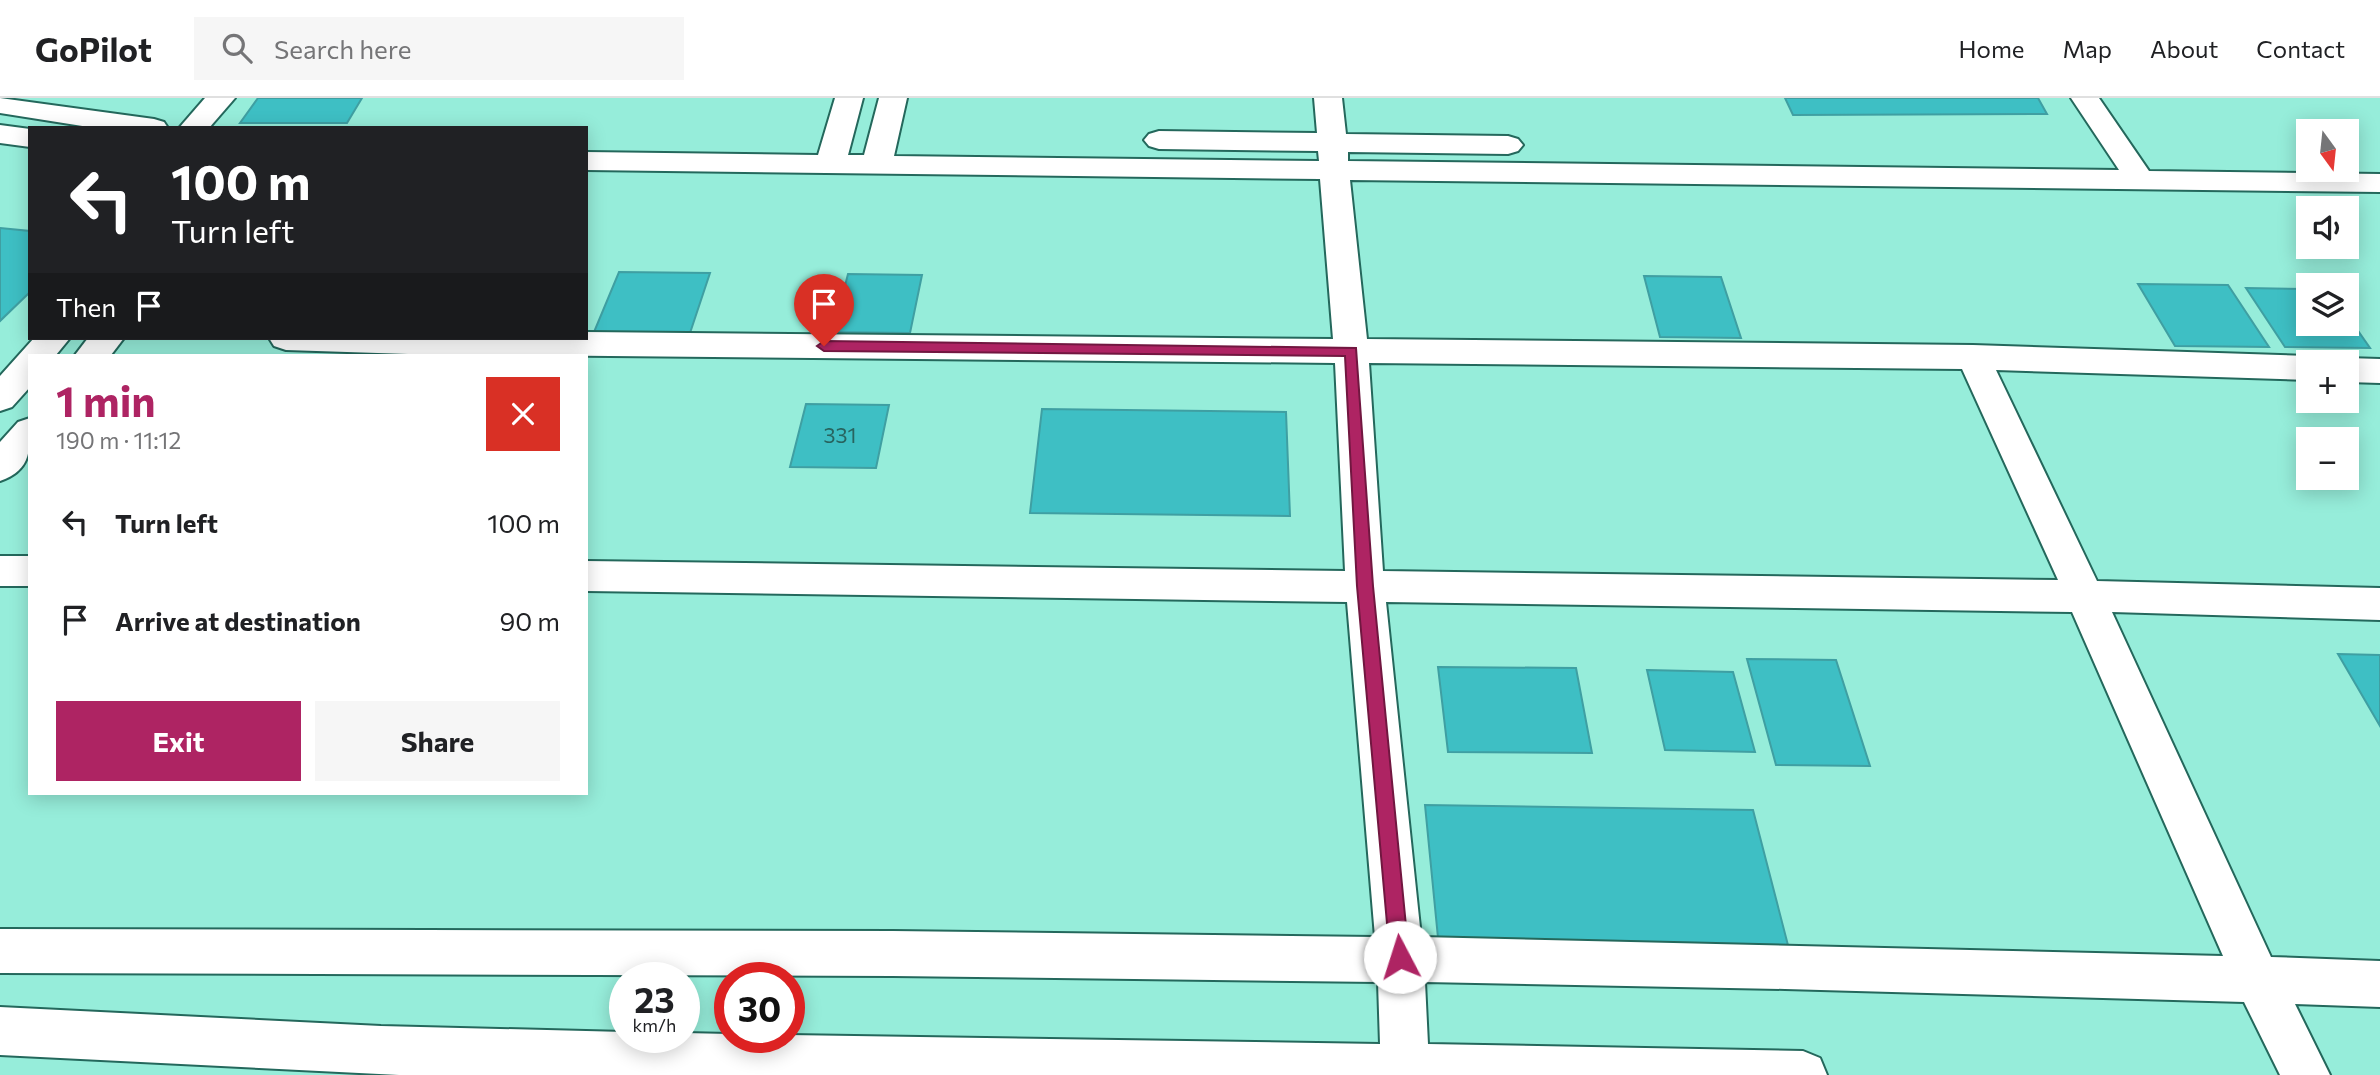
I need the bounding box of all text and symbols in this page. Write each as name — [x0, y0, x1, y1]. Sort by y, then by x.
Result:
search box — [194, 17, 684, 80]
text: GoPilot — [35, 28, 152, 69]
icon: search — [218, 29, 256, 67]
text: Search here — [274, 33, 411, 64]
text: Home — [1959, 34, 2025, 63]
text: Map — [2063, 34, 2112, 63]
text: About — [2150, 34, 2218, 63]
text: Contact — [2256, 34, 2345, 63]
north arrow — [2296, 119, 2359, 182]
map controls — [2296, 119, 2359, 490]
text: 100 m — [171, 150, 310, 210]
icon: left — [56, 154, 147, 245]
button: sound — [2296, 196, 2359, 259]
text: Turn left — [171, 210, 295, 250]
button: layers — [2296, 273, 2359, 336]
pin — [794, 274, 854, 346]
icon: arrive — [805, 285, 843, 323]
icon: arrive — [130, 287, 168, 325]
text: Then — [56, 291, 116, 322]
button: + — [2296, 350, 2359, 413]
text: 1 min — [56, 374, 156, 426]
button: close — [486, 377, 560, 451]
house number: 331 — [824, 422, 856, 447]
text: 190 m · 11:12 — [56, 426, 181, 454]
button: − — [2296, 427, 2359, 490]
icon: left — [56, 503, 94, 541]
text: Turn left — [115, 507, 218, 538]
text: 100 m — [487, 507, 560, 538]
icon: arrive — [56, 601, 94, 639]
text: Arrive at destination — [115, 605, 361, 636]
text: 90 m — [500, 605, 560, 636]
button: Exit — [56, 701, 301, 781]
button: Share — [315, 701, 560, 781]
position arrow — [1363, 920, 1437, 994]
speed limit sign: 30 — [714, 962, 805, 1053]
text: 23 — [634, 977, 675, 1020]
text: km/h — [633, 1014, 676, 1036]

